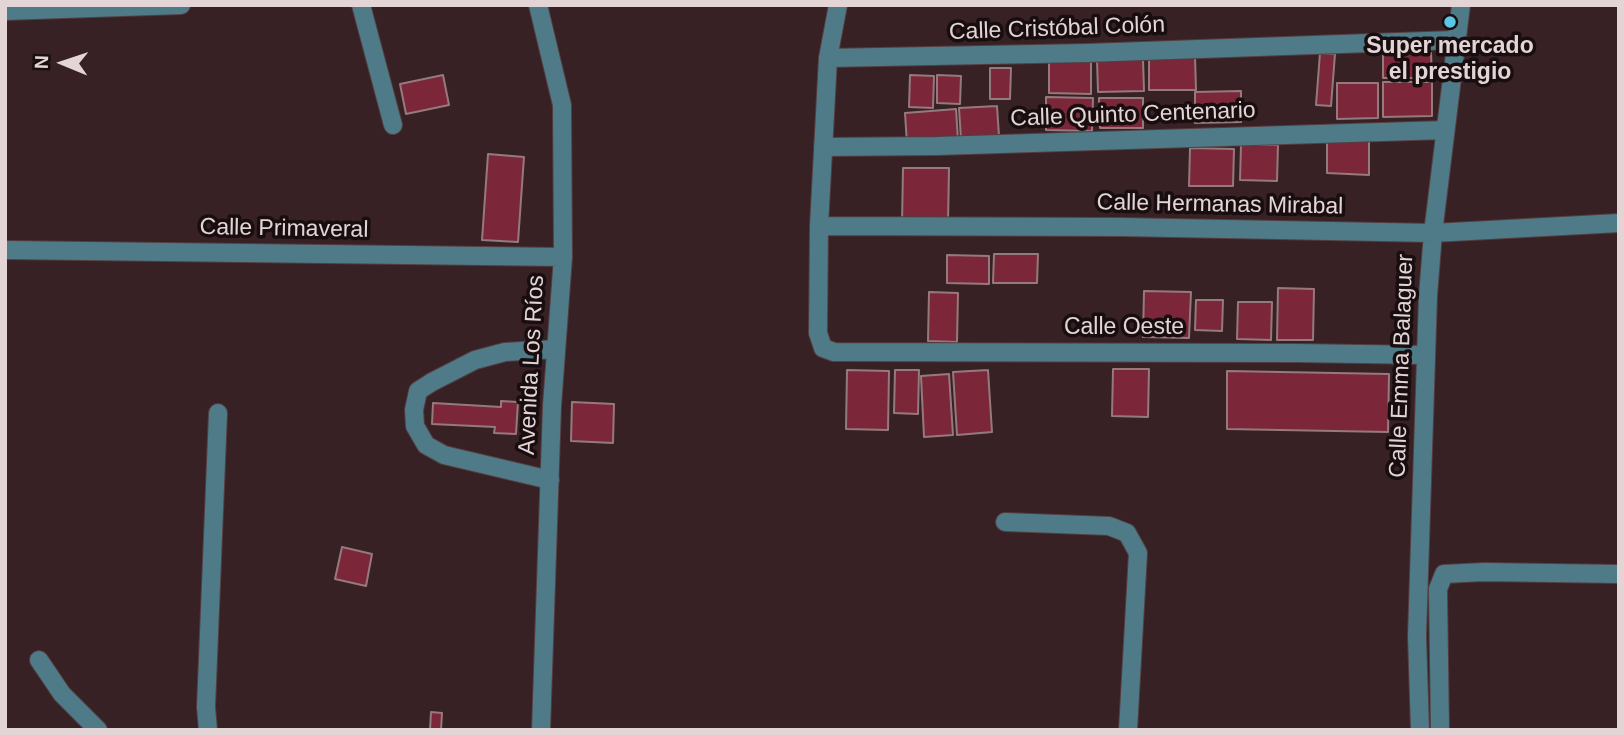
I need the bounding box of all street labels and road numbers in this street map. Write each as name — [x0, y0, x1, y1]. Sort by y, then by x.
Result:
street label: Calle Cristóbal Colón — [949, 11, 1165, 47]
street label: Calle Quinto Centenario — [1010, 97, 1256, 133]
street label: Calle Hermanas Mirabal — [1096, 189, 1344, 221]
street label: Calle Primaveral — [199, 214, 369, 244]
street label: Calle Emma Balaguer — [1384, 254, 1420, 478]
street label: Avenida Los Ríos — [514, 274, 550, 456]
street label: Calle Oeste — [1064, 314, 1184, 342]

